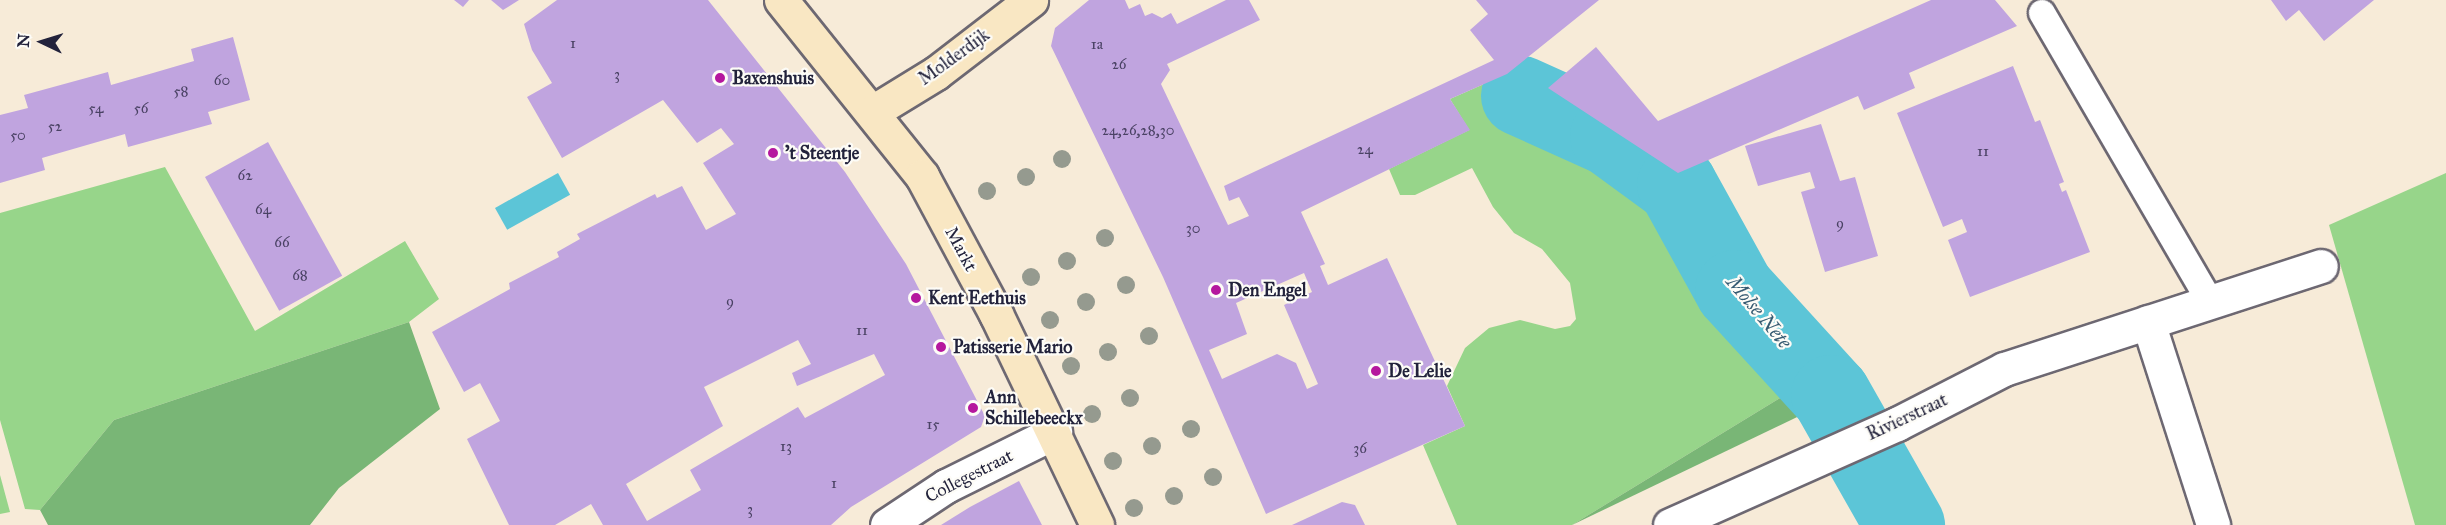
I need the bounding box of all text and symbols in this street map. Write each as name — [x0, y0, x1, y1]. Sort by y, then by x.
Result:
north arrow — [12, 12, 72, 72]
street label: Molderdijk — [914, 24, 994, 90]
text: N — [14, 33, 33, 48]
house number: 1 — [570, 35, 576, 53]
house number: 1a — [1091, 36, 1103, 54]
house number: 26 — [1111, 56, 1127, 74]
house number: 3 — [614, 66, 620, 84]
place label: Baxenshuis — [732, 67, 814, 89]
marker: Baxenshuis — [713, 71, 727, 85]
house number: 60 — [214, 72, 230, 90]
house number: 58 — [174, 83, 188, 101]
house number: 54 — [89, 100, 103, 118]
house number: 56 — [134, 100, 148, 118]
house number: 52 — [48, 118, 62, 136]
house number: 24,26,28,30 — [1102, 122, 1174, 140]
house number: 50 — [10, 127, 26, 145]
house number: 24 — [1357, 141, 1373, 159]
place label: 't Steentje — [785, 142, 859, 164]
house number: 11 — [1977, 143, 1989, 161]
marker: 't Steentje — [766, 146, 780, 160]
house number: 62 — [237, 167, 253, 185]
house number: 64 — [255, 201, 271, 219]
house number: 9 — [1836, 215, 1844, 233]
house number: 30 — [1186, 220, 1200, 238]
street label: Markt — [940, 223, 982, 275]
house number: 66 — [274, 234, 290, 252]
house number: 68 — [292, 267, 308, 285]
water label: Molse Nete — [1722, 271, 1796, 353]
place label: Den Engel — [1228, 279, 1307, 301]
marker: Den Engel — [1209, 283, 1223, 297]
place label: Kent Eethuis — [928, 287, 1026, 309]
marker: Kent Eethuis — [909, 291, 923, 305]
house number: 9 — [726, 293, 734, 311]
house number: 11 — [856, 322, 868, 340]
place label: Patisserie Mario — [953, 336, 1072, 358]
marker: Patisserie Mario — [934, 340, 948, 354]
place label: De Lelie — [1388, 360, 1452, 382]
marker: De Lelie — [1369, 364, 1383, 378]
place label: Ann Schillebeeckx — [985, 387, 1083, 430]
street label: Rivierstraat — [1863, 389, 1951, 445]
marker: Ann Schillebeeckx — [966, 401, 980, 415]
house number: 15 — [927, 416, 939, 434]
house number: 13 — [780, 438, 792, 456]
house number: 36 — [1353, 440, 1367, 458]
street label: Collegestraat — [921, 445, 1017, 507]
house number: 1 — [831, 475, 837, 493]
house number: 3 — [747, 501, 753, 519]

